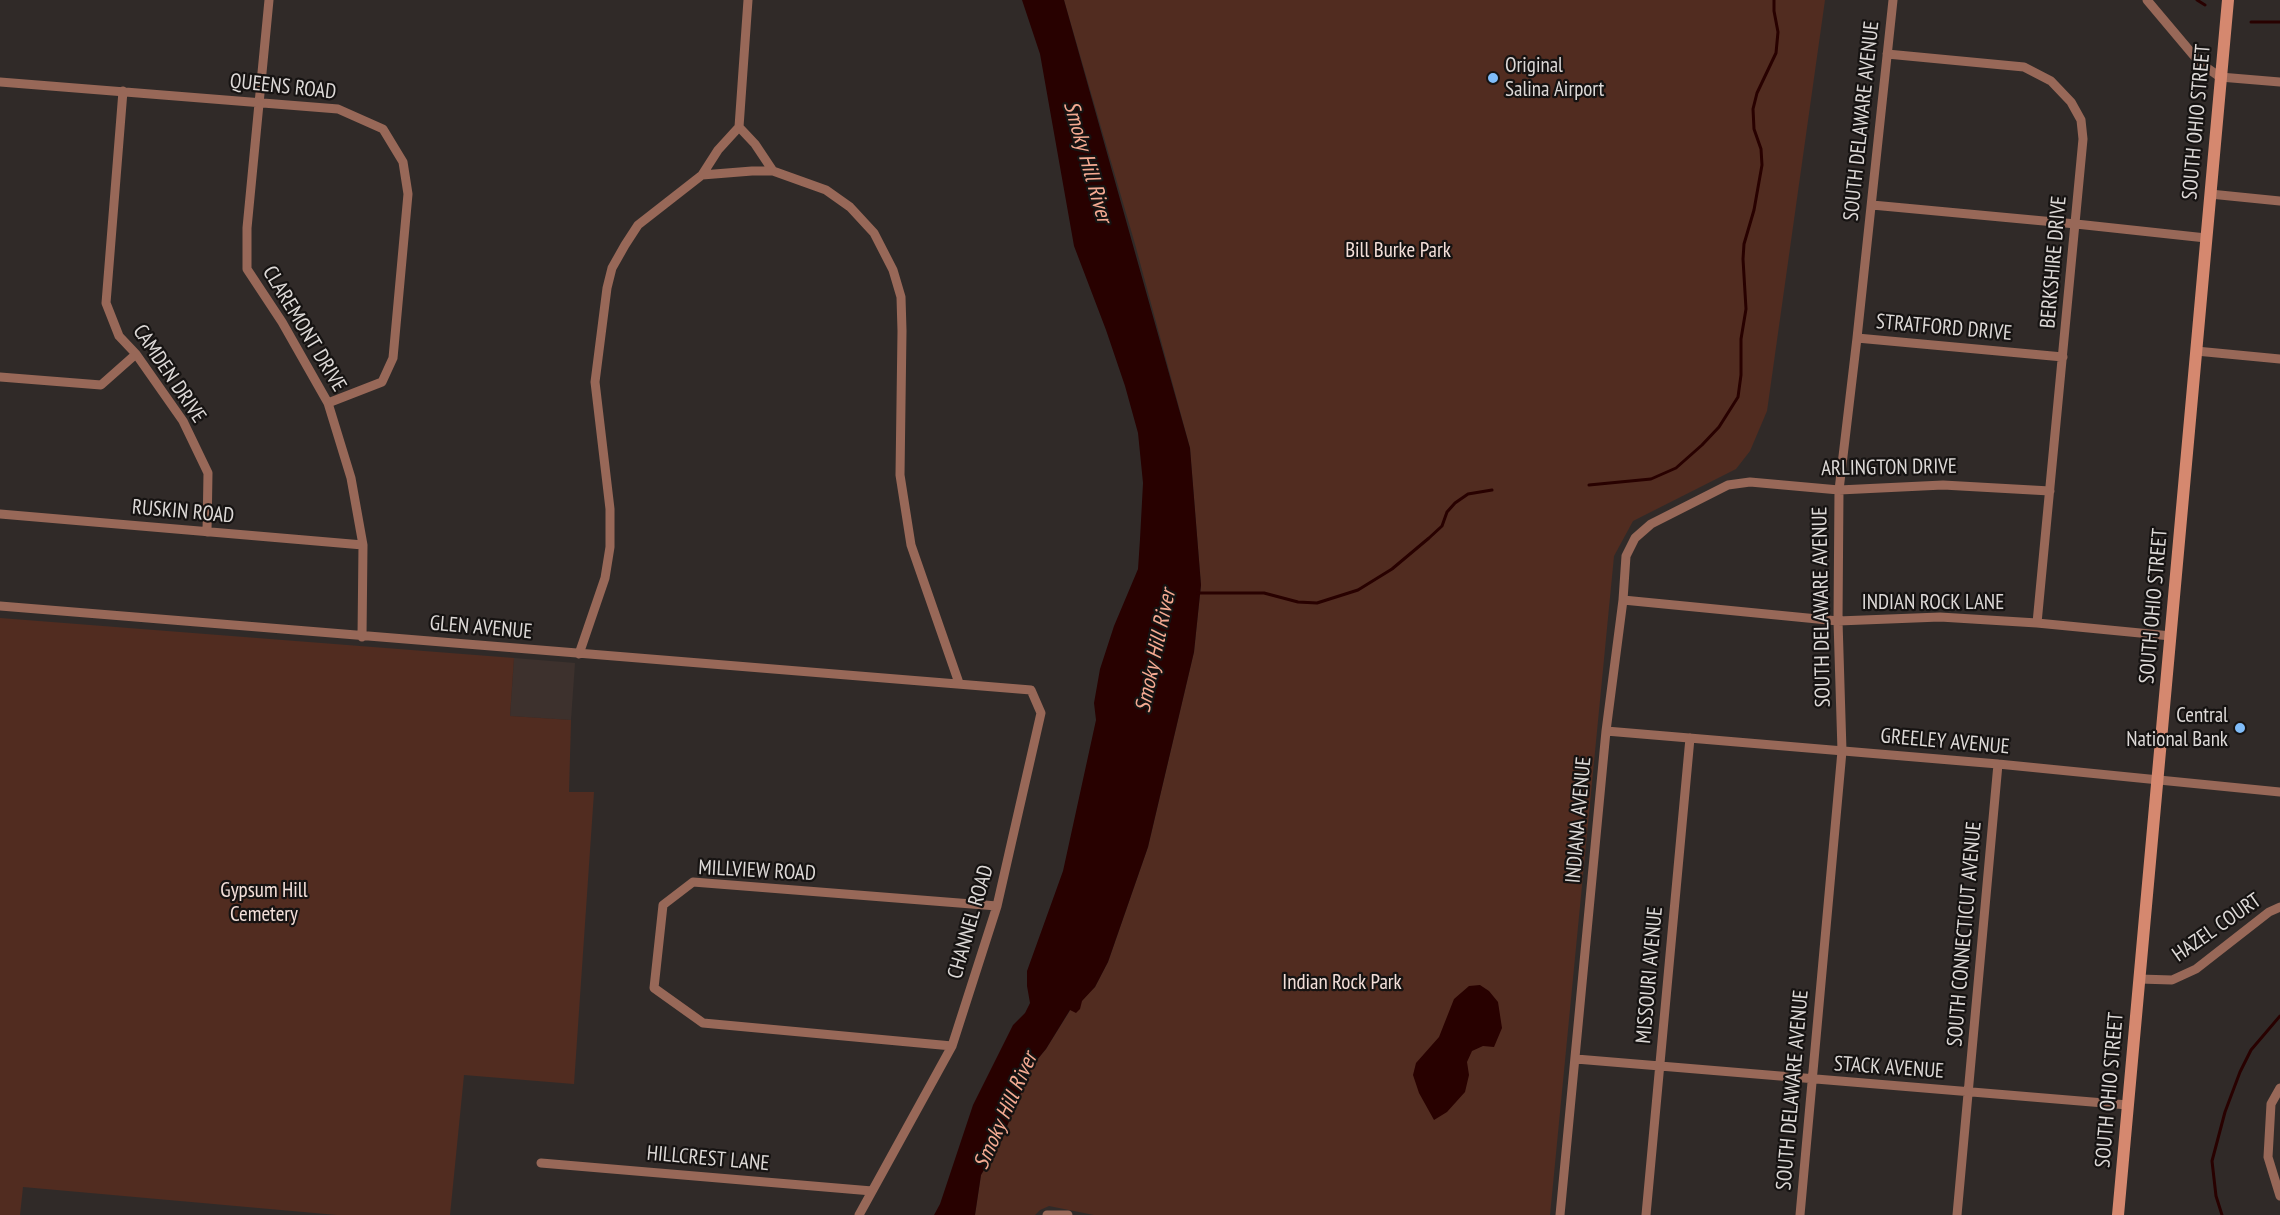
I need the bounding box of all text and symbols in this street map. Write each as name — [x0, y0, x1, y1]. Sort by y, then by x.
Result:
street label: SOUTH DELAWARE AVENUE — [1839, 20, 1885, 222]
street label: SOUTH OHIO STREET — [2178, 43, 2216, 201]
place label: Original Salina Airport — [1505, 53, 1604, 103]
street label: QUEENS ROAD — [229, 69, 337, 105]
marker: Original Salina Airport — [1486, 71, 1500, 85]
water label: Smoky Hill River — [1057, 98, 1117, 226]
street label: BERKSHIRE DRIVE — [2036, 195, 2072, 329]
park label: Bill Burke Park — [1345, 238, 1451, 264]
street label: CLAREMONT DRIVE — [257, 262, 351, 396]
street label: STRATFORD DRIVE — [1875, 309, 2013, 347]
street label: CAMDEN DRIVE — [127, 320, 211, 428]
street label: ARLINGTON DRIVE — [1821, 454, 1957, 482]
street label: RUSKIN ROAD — [131, 495, 235, 529]
street label: SOUTH DELAWARE AVENUE — [1808, 506, 1836, 708]
street label: SOUTH OHIO STREET — [2135, 527, 2173, 685]
water label: Smoky Hill River — [1130, 587, 1182, 715]
street label: INDIAN ROCK LANE — [1862, 590, 2004, 616]
street label: GLEN AVENUE — [429, 611, 533, 645]
place label: Central National Bank — [2126, 703, 2228, 753]
marker: Central National Bank — [2233, 721, 2247, 735]
street label: GREELEY AVENUE — [1880, 724, 2010, 760]
street label: INDIANA AVENUE — [1561, 756, 1597, 884]
street label: SOUTH CONNECTICUT AVENUE — [1943, 820, 1987, 1048]
street label: MILLVIEW ROAD — [698, 855, 816, 887]
street label: CHANNEL ROAD — [943, 862, 999, 982]
park label: Gypsum Hill Cemetery — [220, 878, 308, 928]
street label: HAZEL COURT — [2168, 888, 2266, 968]
street label: MISSOURI AVENUE — [1631, 906, 1669, 1044]
park label: Indian Rock Park — [1282, 970, 1402, 996]
street label: SOUTH DELAWARE AVENUE — [1772, 989, 1814, 1191]
street label: SOUTH OHIO STREET — [2091, 1011, 2129, 1169]
water label: Smoky Hill River — [968, 1048, 1044, 1174]
street label: STACK AVENUE — [1833, 1052, 1945, 1084]
street label: HILLCREST LANE — [646, 1141, 770, 1177]

